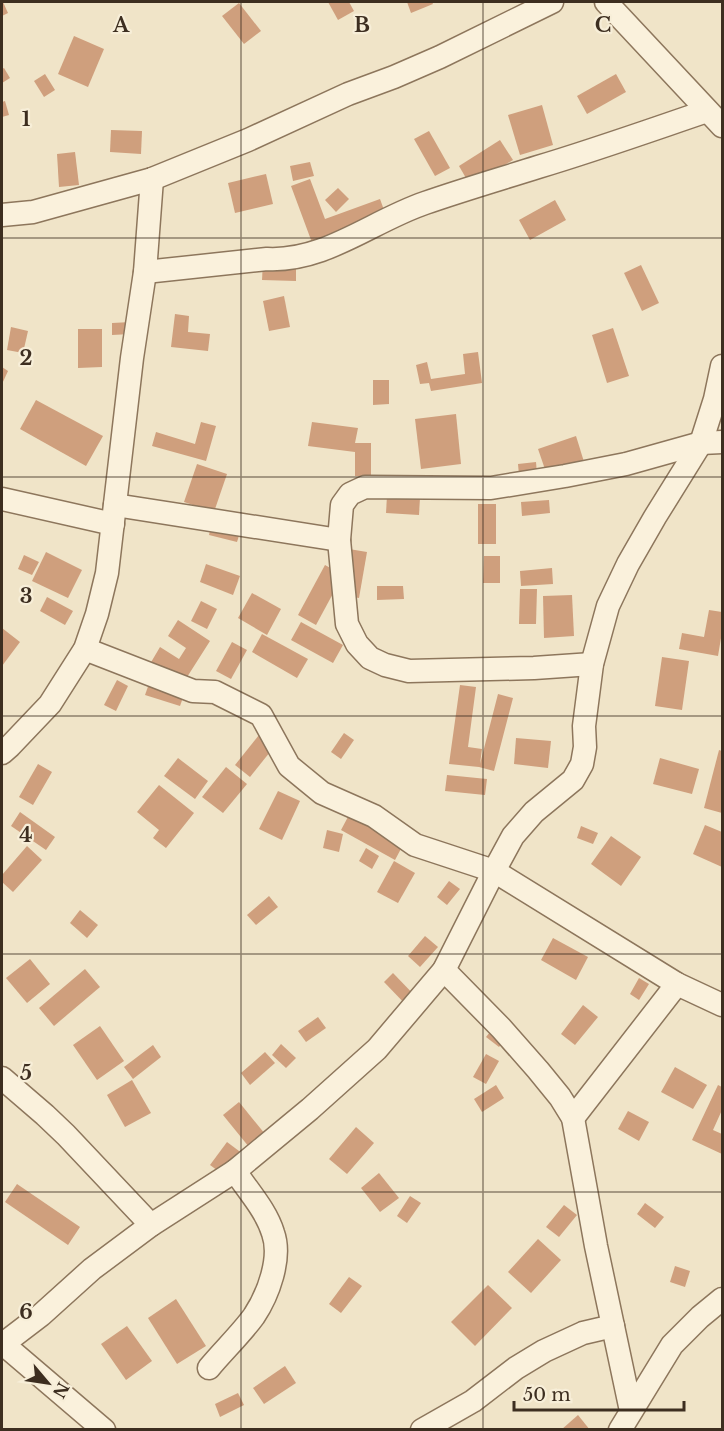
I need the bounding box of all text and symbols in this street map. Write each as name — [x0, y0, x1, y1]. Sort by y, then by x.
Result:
text: A — [112, 13, 130, 37]
text: B — [354, 13, 370, 37]
text: C — [595, 13, 611, 37]
text: 1 — [22, 107, 31, 131]
text: 2 — [19, 346, 33, 370]
text: 3 — [20, 584, 32, 608]
text: 4 — [19, 823, 33, 847]
text: 5 — [20, 1061, 32, 1085]
text: 6 — [19, 1300, 33, 1324]
north arrow — [18, 1353, 78, 1413]
scale bar — [514, 1374, 684, 1412]
text: N — [49, 1379, 74, 1402]
text: 50 m — [523, 1384, 571, 1406]

